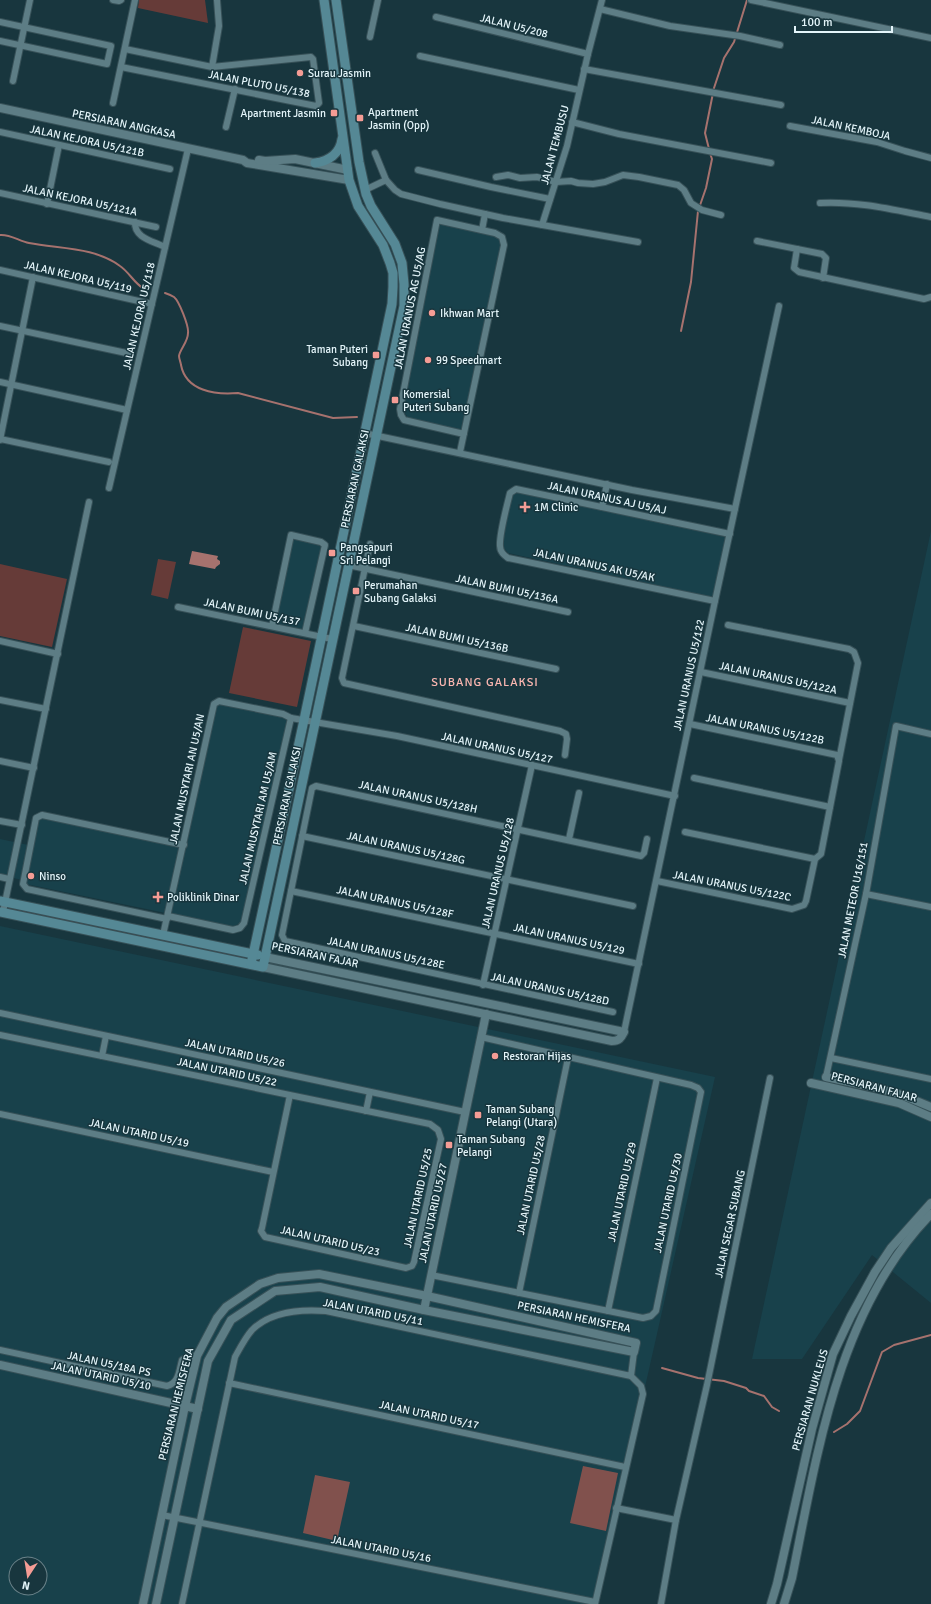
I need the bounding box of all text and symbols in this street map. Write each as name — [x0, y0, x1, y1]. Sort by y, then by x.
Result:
scale bar — [795, 8, 892, 34]
street label: JALAN U5/208 — [479, 11, 549, 41]
text: 100 m — [801, 15, 833, 30]
place label: Surau Jasmin — [308, 67, 371, 80]
street label: JALAN PLUTO U5/138 — [207, 68, 311, 100]
marker: Surau Jasmin — [295, 68, 305, 78]
street label: JALAN TEMBUSU — [538, 104, 572, 186]
place label: Apartment Jasmin (Opp) — [368, 106, 429, 132]
street label: PERSIARAN ANGKASA — [71, 107, 177, 141]
place label: Apartment Jasmin — [240, 107, 326, 120]
marker: Apartment Jasmin — [329, 108, 339, 118]
marker: Apartment Jasmin (Opp) — [355, 113, 365, 123]
street label: JALAN KEMBOJA — [810, 113, 892, 143]
street label: JALAN KEJORA U5/121B — [29, 123, 146, 160]
street label: JALAN KEJORA U5/121A — [22, 181, 139, 219]
street label: JALAN URANUS AG U5/AG — [392, 246, 428, 370]
street label: JALAN KEJORA U5/119 — [23, 258, 133, 296]
street label: JALAN KEJORA U5/118 — [120, 261, 158, 371]
place label: Ikhwan Mart — [440, 307, 499, 320]
marker: Ikhwan Mart — [427, 308, 437, 318]
place label: Taman Puteri Subang — [306, 343, 368, 369]
marker: Taman Puteri Subang — [371, 350, 381, 360]
place label: 99 Speedmart — [436, 354, 502, 367]
marker: 99 Speedmart — [423, 355, 433, 365]
place label: Komersial Puteri Subang — [403, 388, 470, 414]
marker: Komersial Puteri Subang — [390, 395, 400, 405]
street label: PERSIARAN GALAKSI — [338, 429, 372, 529]
street label: JALAN URANUS AJ U5/AJ — [546, 479, 668, 517]
marker: 1M Clinic — [519, 501, 531, 513]
place label: 1M Clinic — [534, 501, 578, 514]
place label: Pangsapuri Sri Pelangi — [340, 541, 393, 567]
street label: JALAN URANUS AK U5/AK — [532, 546, 656, 584]
marker: Pangsapuri Sri Pelangi — [327, 548, 337, 558]
street label: JALAN BUMI U5/136A — [454, 572, 560, 606]
place label: Perumahan Subang Galaksi — [364, 579, 437, 605]
marker: Perumahan Subang Galaksi — [351, 586, 361, 596]
street label: JALAN BUMI U5/137 — [203, 595, 301, 629]
street label: JALAN URANUS U5/122 — [671, 618, 707, 732]
street label: JALAN BUMI U5/136B — [404, 621, 510, 655]
street label: JALAN URANUS U5/122A — [718, 659, 838, 697]
district label: SUBANG GALAKSI — [431, 675, 539, 690]
street label: JALAN URANUS U5/122B — [705, 711, 826, 747]
street label: JALAN MUSYTARI AN U5/AN — [167, 713, 207, 845]
street label: JALAN URANUS U5/127 — [440, 730, 554, 766]
street label: PERSIARAN GALAKSI — [270, 746, 304, 846]
street label: JALAN MUSYTARI AM U5/AM — [236, 750, 280, 886]
street label: JALAN URANUS U5/128H — [357, 778, 479, 816]
street label: JALAN URANUS U5/128 — [479, 816, 517, 930]
street label: JALAN URANUS U5/128G — [346, 829, 466, 867]
street label: JALAN METEOR U16/151 — [835, 841, 871, 959]
street label: JALAN URANUS U5/122C — [672, 868, 793, 904]
place label: Ninso — [39, 870, 66, 883]
marker: Ninso — [26, 871, 36, 881]
street label: JALAN URANUS U5/128F — [335, 883, 455, 921]
marker: Poliklinik Dinar — [152, 891, 164, 903]
place label: Poliklinik Dinar — [167, 891, 239, 904]
street label: JALAN URANUS U5/129 — [512, 921, 626, 957]
street label: JALAN URANUS U5/128E — [326, 934, 446, 972]
street label: PERSIARAN FAJAR — [270, 939, 360, 971]
street label: JALAN URANUS U5/128D — [490, 970, 610, 1008]
street label: JALAN UTARID U5/26 — [184, 1036, 286, 1070]
place label: Restoran Hijas — [503, 1050, 571, 1063]
marker: Restoran Hijas — [490, 1051, 500, 1061]
street label: JALAN UTARID U5/22 — [176, 1055, 278, 1089]
street label: PERSIARAN FAJAR — [830, 1069, 919, 1105]
place label: Taman Subang Pelangi (Utara) — [486, 1103, 557, 1129]
marker: Taman Subang Pelangi (Utara) — [473, 1110, 483, 1120]
street label: JALAN UTARID U5/19 — [88, 1116, 190, 1150]
place label: Taman Subang Pelangi — [457, 1133, 525, 1159]
street label: JALAN UTARID U5/28 — [514, 1134, 548, 1236]
marker: Taman Subang Pelangi — [444, 1140, 454, 1150]
street label: JALAN UTARID U5/29 — [605, 1141, 639, 1243]
street label: JALAN UTARID U5/25 — [401, 1147, 435, 1249]
street label: JALAN UTARID U5/30 — [651, 1152, 685, 1254]
street label: JALAN UTARID U5/27 — [416, 1162, 450, 1264]
street label: JALAN SEGAR SUBANG — [712, 1169, 748, 1279]
street label: JALAN UTARID U5/23 — [279, 1223, 381, 1259]
street label: JALAN UTARID U5/11 — [322, 1296, 424, 1328]
street label: PERSIARAN HEMISFERA — [516, 1299, 632, 1335]
street label: PERSIARAN HEMISFERA — [156, 1346, 196, 1462]
street label: PERSIARAN NUKLEUS — [789, 1348, 831, 1452]
street label: JALAN U5/18A PS — [66, 1349, 152, 1379]
street label: JALAN UTARID U5/10 — [50, 1359, 152, 1393]
street label: JALAN UTARID U5/17 — [378, 1398, 480, 1432]
street label: JALAN UTARID U5/16 — [330, 1533, 432, 1565]
north arrow — [8, 1556, 48, 1596]
text: N — [21, 1578, 31, 1592]

